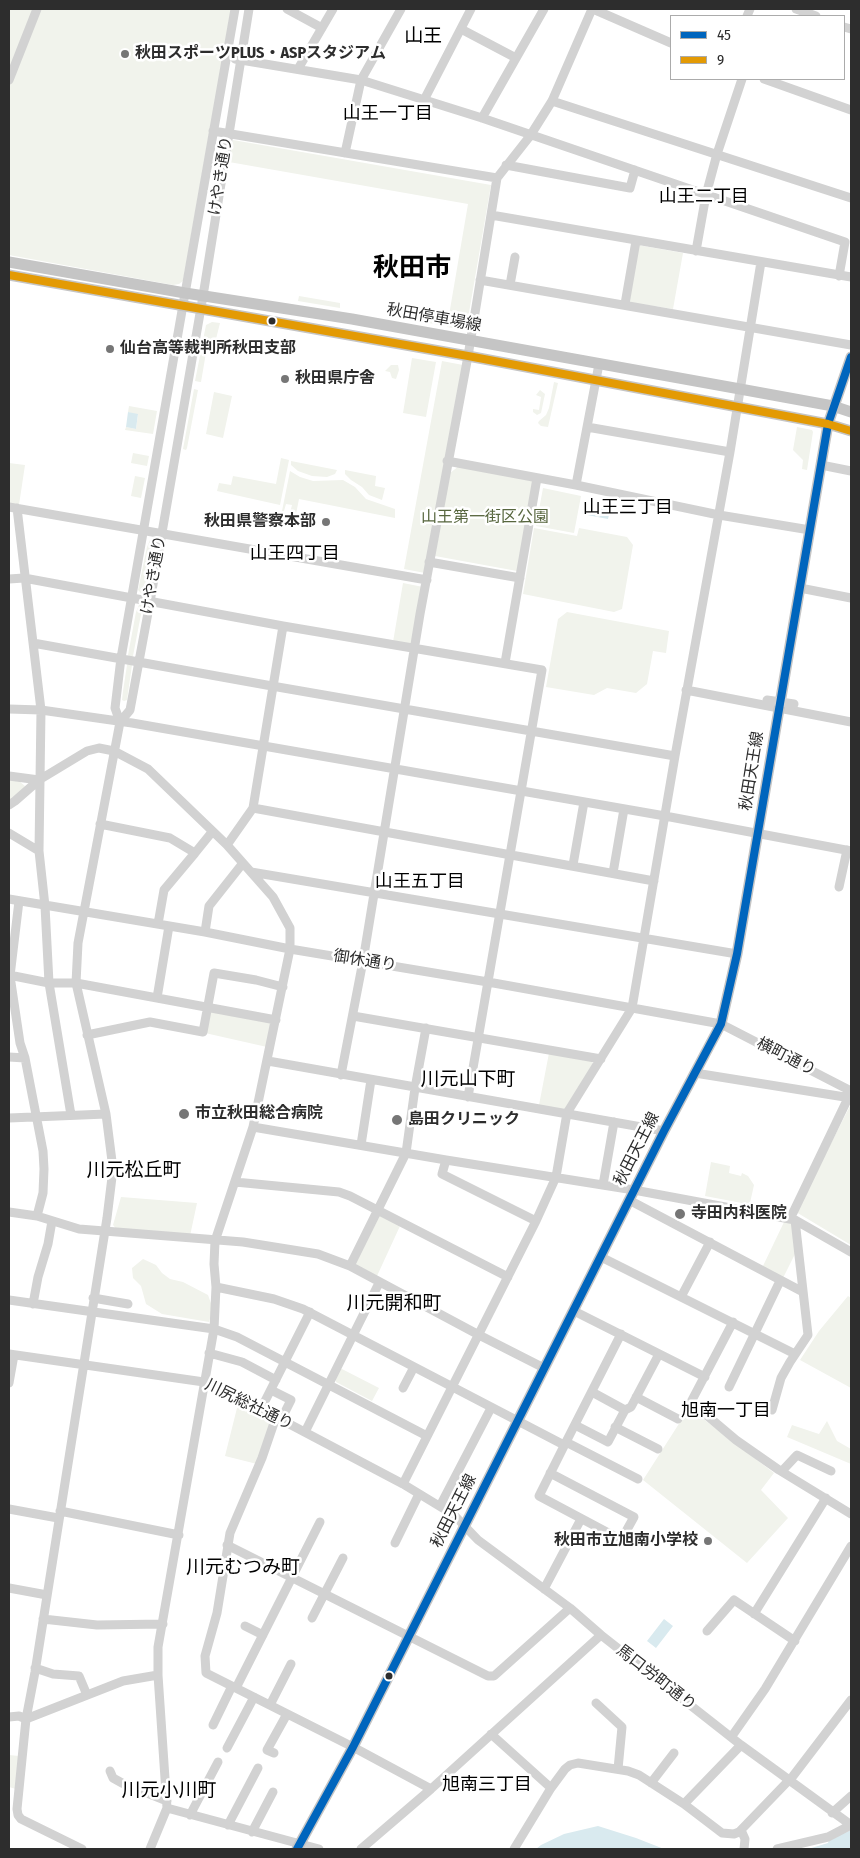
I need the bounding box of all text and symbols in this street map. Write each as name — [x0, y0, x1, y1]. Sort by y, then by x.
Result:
legend — [670, 15, 845, 80]
district label: 山王 — [404, 26, 442, 48]
text: 45 — [717, 26, 731, 44]
place label: 秋田スポーツPLUS・ASPスタジアム — [135, 44, 386, 64]
marker: 秋田スポーツPLUS・ASPスタジアム — [119, 48, 131, 60]
text: 9 — [717, 51, 724, 69]
district label: 山王一丁目 — [343, 103, 433, 125]
street label: けやき通り — [205, 135, 237, 217]
district label: 山王二丁目 — [659, 186, 749, 208]
district label: 秋田市 — [373, 253, 451, 285]
street label: 秋田停車場線 — [385, 300, 483, 336]
unlabelled marker — [267, 316, 277, 326]
place label: 仙台高等裁判所秋田支部 — [120, 339, 296, 359]
marker: 仙台高等裁判所秋田支部 — [104, 343, 116, 355]
place label: 秋田県庁舎 — [295, 369, 375, 389]
marker: 秋田県庁舎 — [279, 373, 291, 385]
district label: 山王三丁目 — [583, 497, 673, 519]
park label: 山王第一街区公園 — [421, 508, 549, 528]
place label: 秋田県警察本部 — [204, 512, 316, 532]
marker: 秋田県警察本部 — [320, 516, 332, 528]
street label: けやき通り — [138, 534, 170, 616]
district label: 山王四丁目 — [250, 543, 340, 565]
street label: 秋田天王線 — [736, 730, 768, 812]
district label: 山王五丁目 — [375, 871, 465, 893]
street label: 御休通り — [332, 947, 398, 975]
street label: 横町通り — [753, 1034, 819, 1080]
district label: 川元山下町 — [421, 1069, 515, 1091]
place label: 市立秋田総合病院 — [195, 1104, 323, 1124]
marker: 市立秋田総合病院 — [177, 1107, 191, 1121]
street label: 秋田天王線 — [610, 1109, 664, 1189]
place label: 島田クリニック — [408, 1110, 520, 1130]
marker: 島田クリニック — [390, 1113, 404, 1127]
district label: 川元松丘町 — [87, 1160, 181, 1182]
place label: 寺田内科医院 — [691, 1204, 787, 1224]
marker: 寺田内科医院 — [673, 1207, 687, 1221]
district label: 川元開和町 — [347, 1293, 441, 1315]
street label: 川尻総社通り — [202, 1375, 296, 1435]
district label: 旭南一丁目 — [681, 1400, 771, 1422]
street label: 秋田天王線 — [427, 1471, 481, 1551]
place label: 秋田市立旭南小学校 — [554, 1531, 698, 1551]
marker: 秋田市立旭南小学校 — [702, 1535, 714, 1547]
district label: 川元むつみ町 — [186, 1557, 300, 1579]
street label: 馬口労町通り — [612, 1641, 700, 1715]
unlabelled marker — [384, 1671, 394, 1681]
district label: 旭南三丁目 — [442, 1774, 532, 1796]
district label: 川元小川町 — [122, 1780, 216, 1802]

